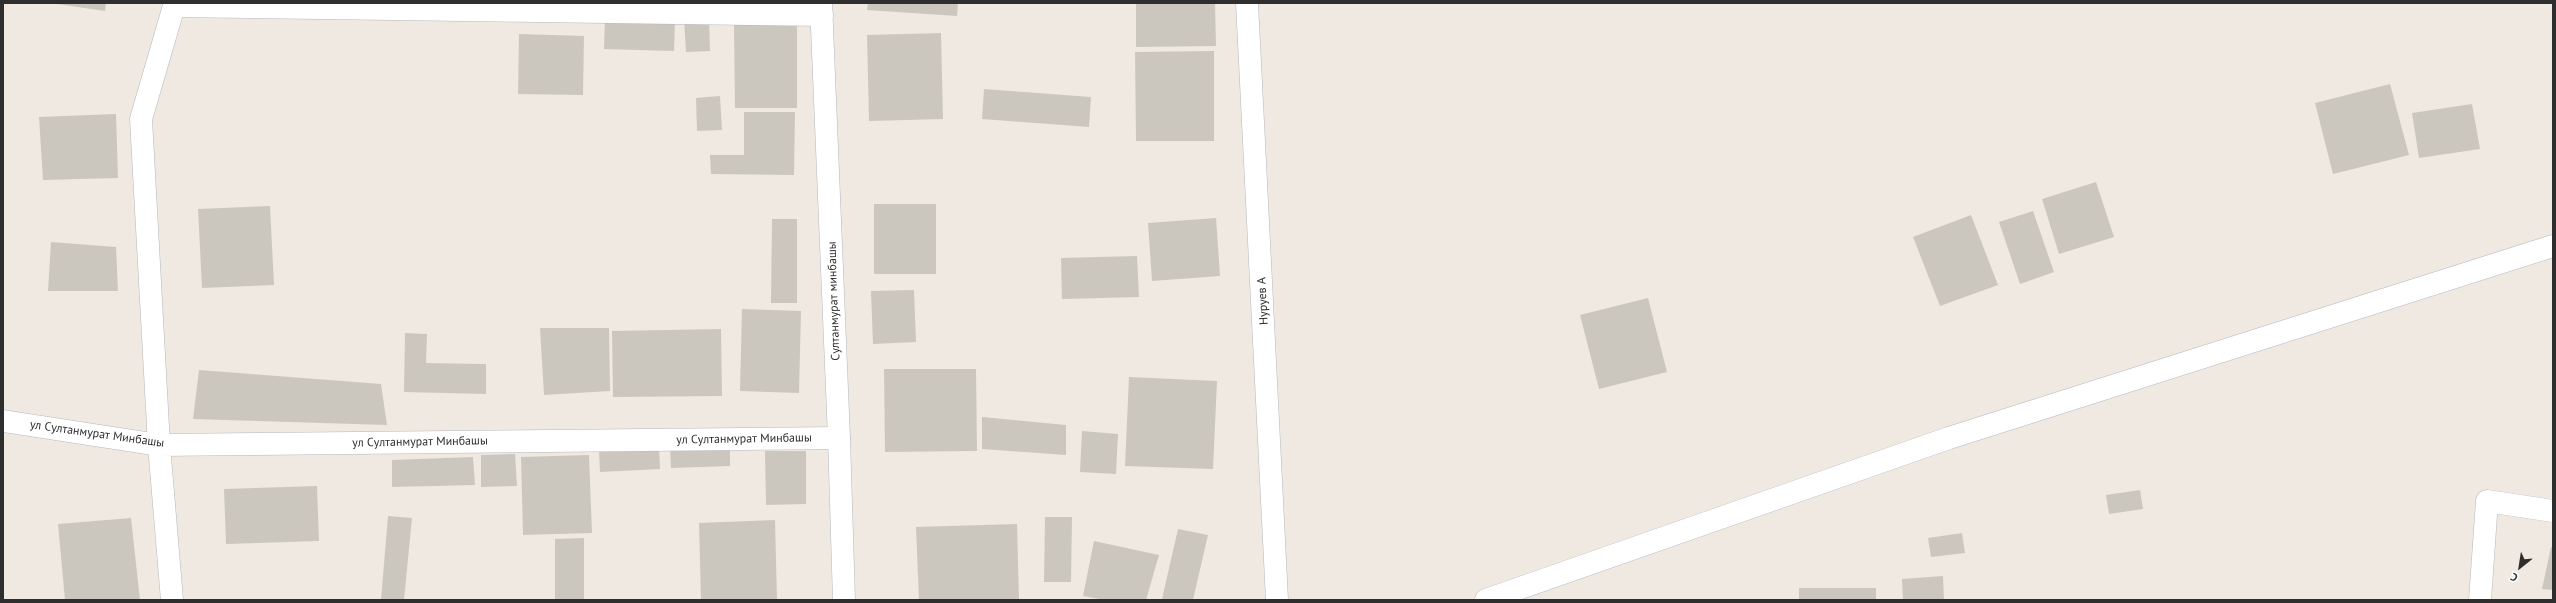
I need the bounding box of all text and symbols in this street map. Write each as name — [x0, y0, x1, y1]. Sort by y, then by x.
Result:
street label: Султанмурат минбашы — [825, 241, 843, 361]
street label: Нуруев А — [1255, 277, 1271, 325]
street label: ул Султанмурат Минбашы — [29, 417, 165, 451]
street label: ул Султанмурат Минбашы — [676, 431, 812, 447]
street label: ул Султанмурат Минбашы — [352, 434, 488, 450]
north arrow — [2500, 547, 2540, 587]
text: С — [2508, 570, 2520, 585]

